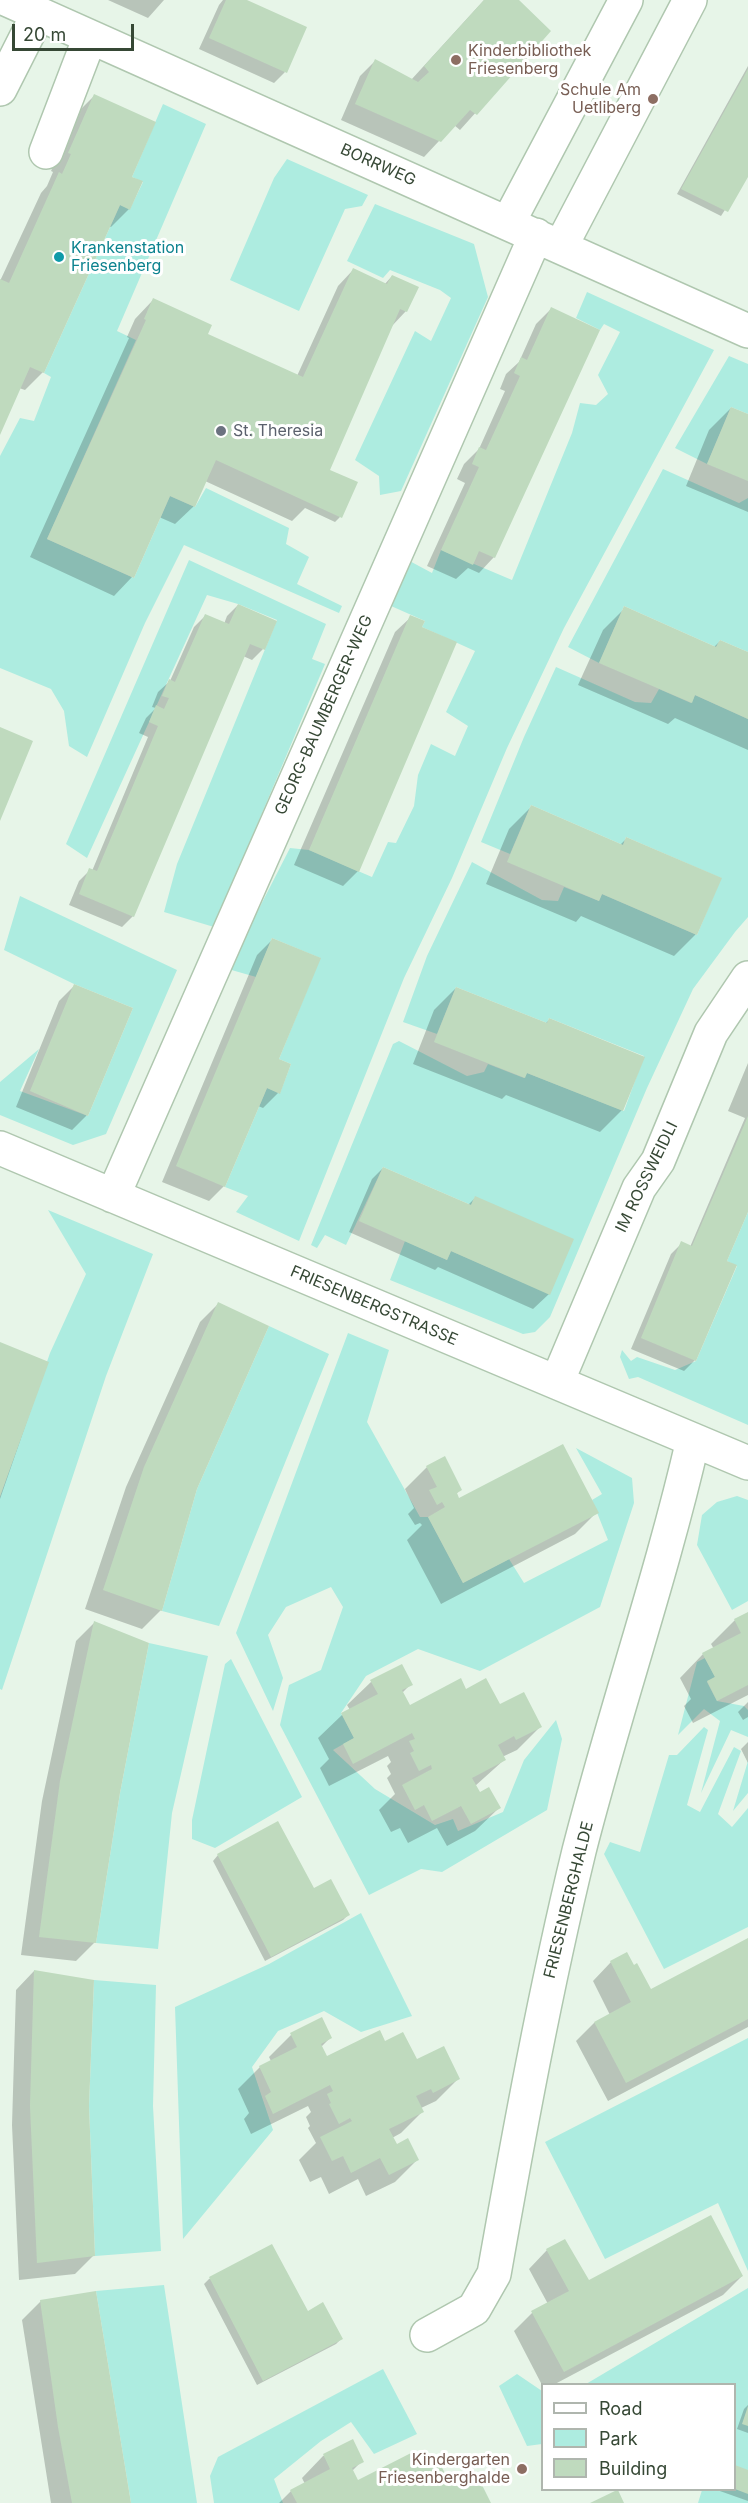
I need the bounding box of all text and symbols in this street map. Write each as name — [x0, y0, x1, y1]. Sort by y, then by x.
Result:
scale bar — [15, 12, 136, 50]
text: 20 m — [23, 24, 66, 45]
place label: Kinderbibliothek Friesenberg — [468, 41, 591, 79]
marker: Kinderbibliothek Friesenberg — [449, 53, 463, 67]
place label: Schule Am Uetliberg — [560, 80, 641, 118]
marker: Schule Am Uetliberg — [646, 92, 660, 106]
street label: BORRWEG — [337, 140, 419, 190]
place label: Krankenstation Friesenberg — [71, 238, 184, 276]
marker: Krankenstation Friesenberg — [52, 250, 66, 264]
place label: St. Theresia — [233, 421, 323, 441]
marker: St. Theresia — [214, 424, 228, 438]
street label: GEORG-BAUMBERGER-WEG — [271, 612, 377, 818]
street label: IM ROSSWEIDLI — [612, 1118, 682, 1236]
street label: FRIESENBERGSTRASSE — [287, 1262, 461, 1350]
street label: FRIESENBERGHALDE — [540, 1820, 598, 1980]
legend — [541, 2383, 736, 2491]
text: Road — [599, 2398, 642, 2419]
text: Park — [599, 2428, 638, 2449]
place label: Kindergarten Friesenberghalde — [378, 2450, 510, 2488]
text: Building — [599, 2458, 667, 2479]
marker: Kindergarten Friesenberghalde — [515, 2462, 529, 2476]

